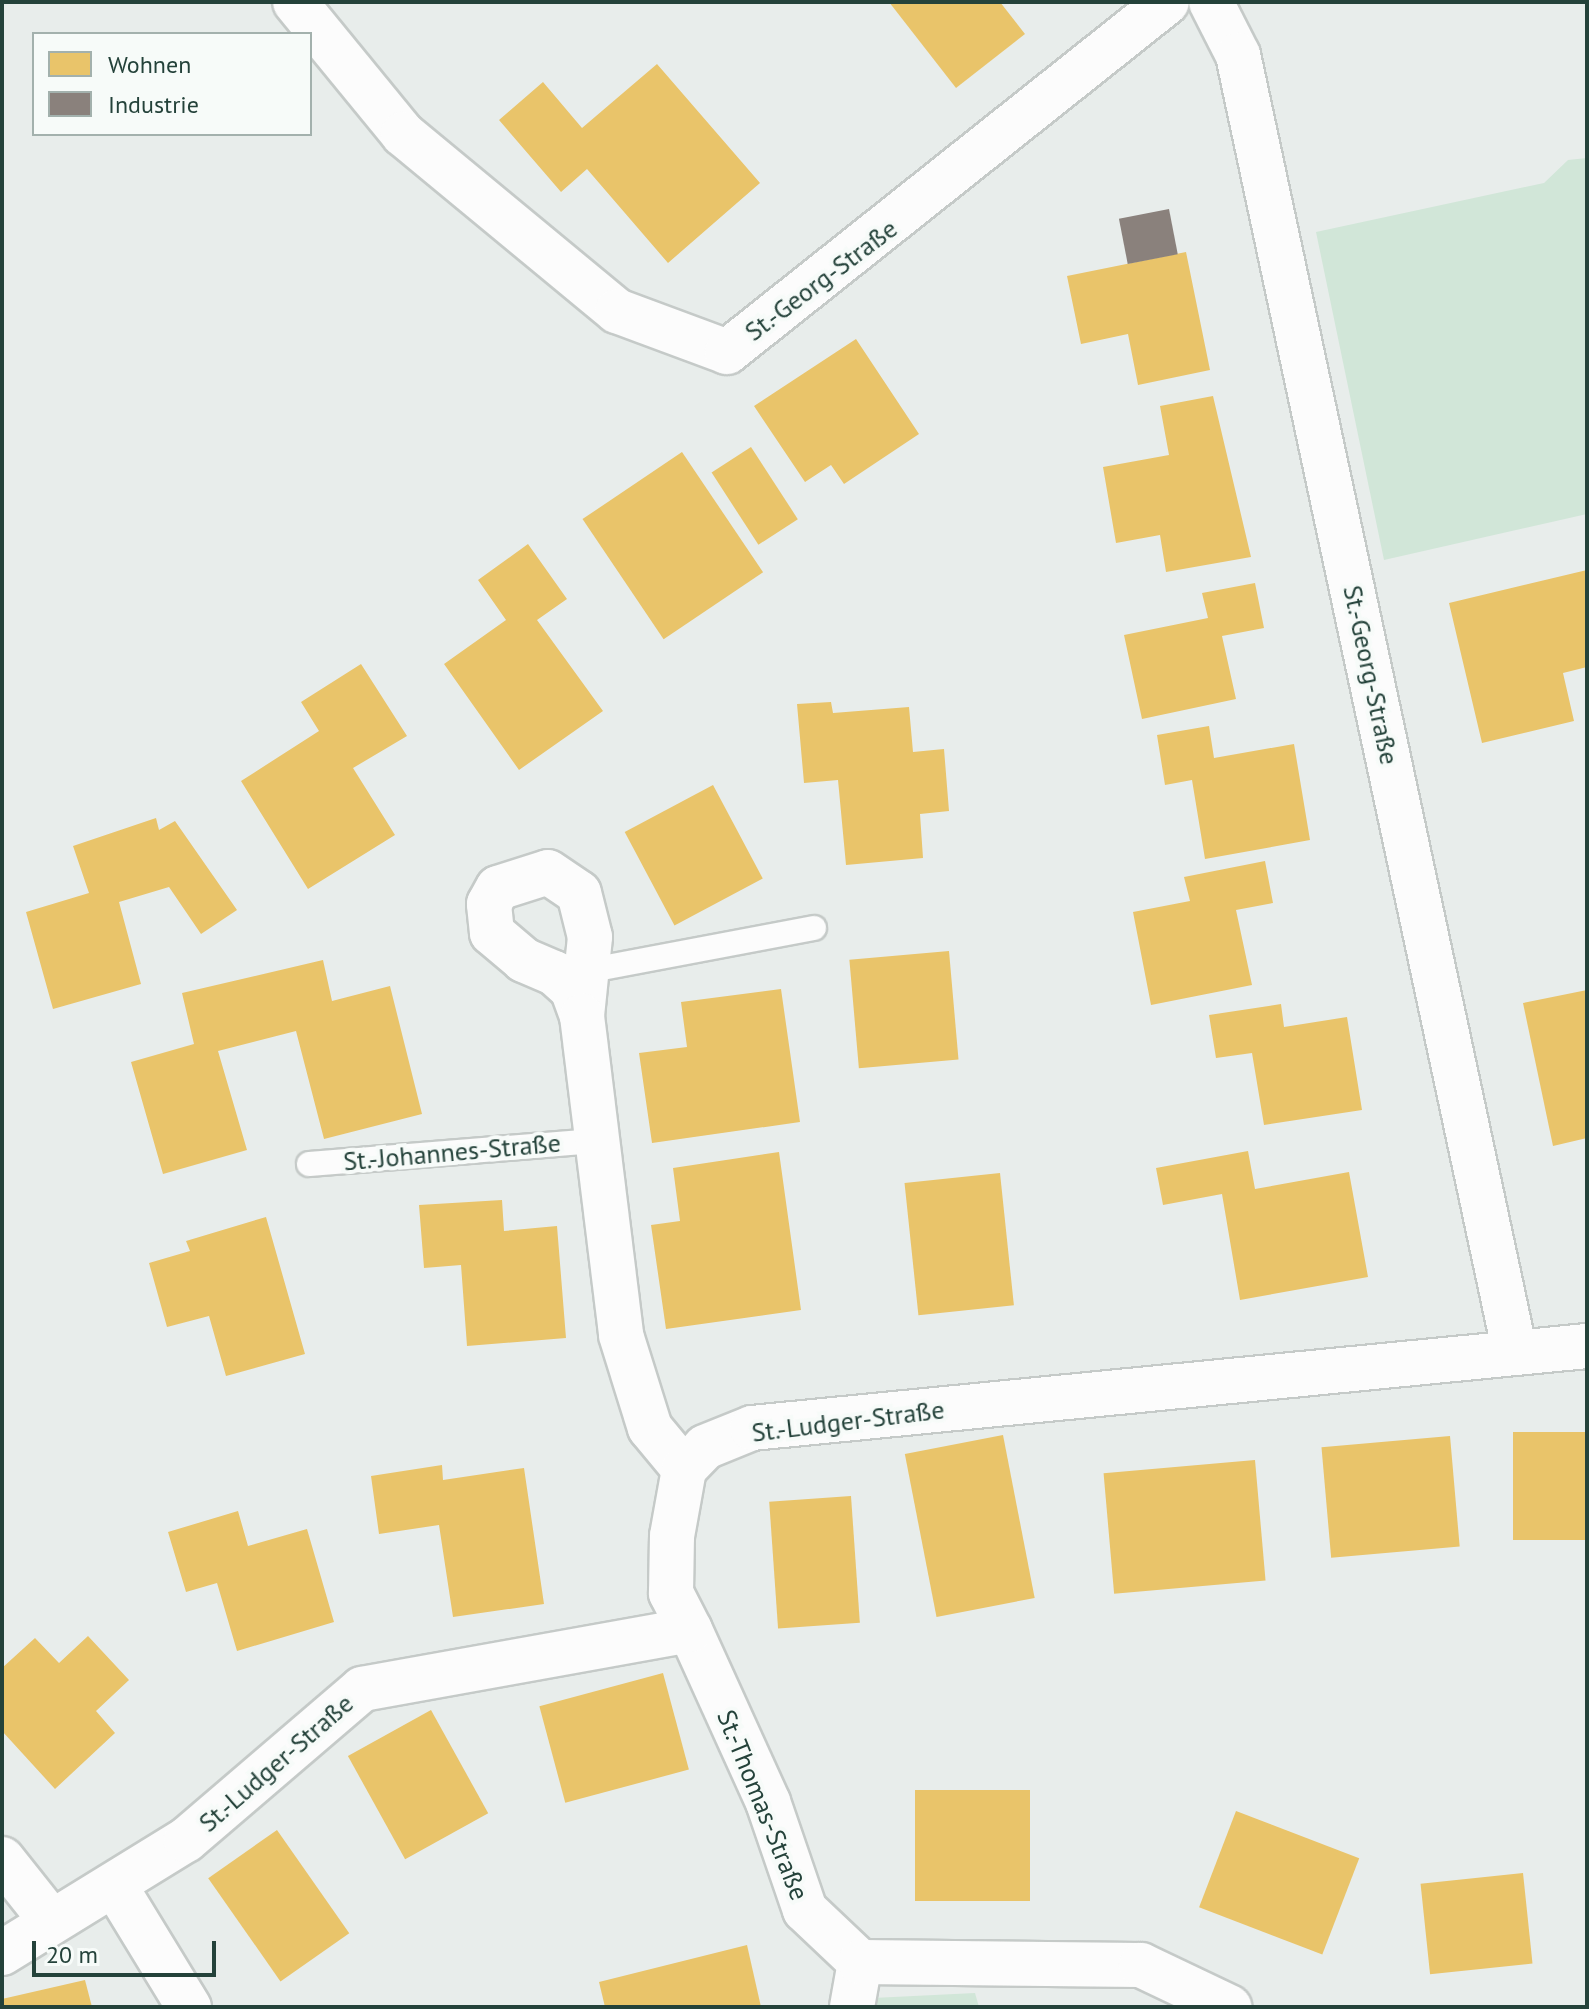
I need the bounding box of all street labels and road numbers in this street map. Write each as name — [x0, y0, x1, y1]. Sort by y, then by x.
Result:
street label: St.-Georg-Straße — [739, 213, 903, 347]
street label: St.-Georg-Straße — [1337, 582, 1405, 768]
street label: St.-Johannes-Straße — [342, 1127, 562, 1177]
street label: St.-Ludger-Straße — [750, 1394, 946, 1448]
street label: St.-Ludger-Straße — [193, 1688, 359, 1838]
street label: St.-Thomas-Straße — [711, 1705, 815, 1905]

